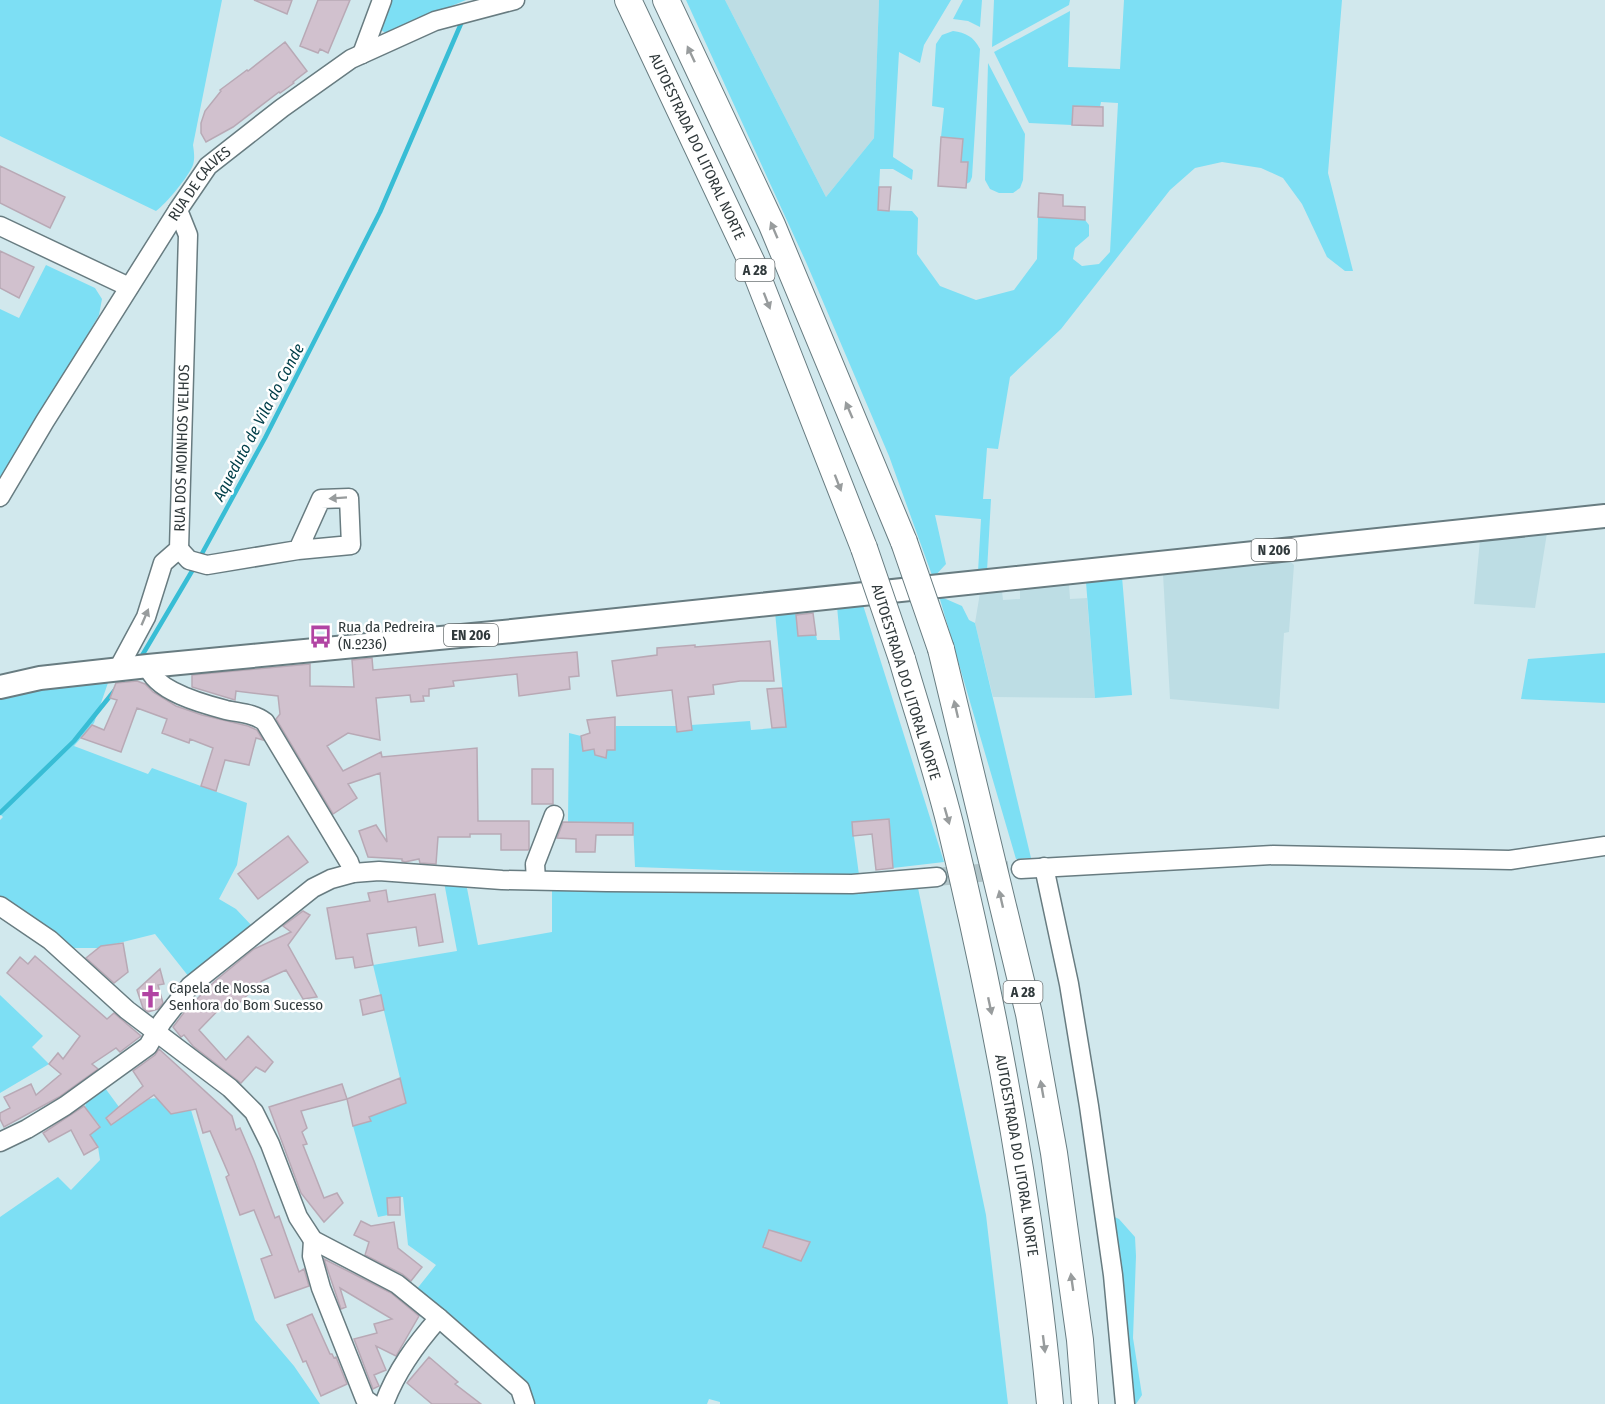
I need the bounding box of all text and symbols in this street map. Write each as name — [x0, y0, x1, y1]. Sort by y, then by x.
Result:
one-way arrow — [687, 45, 696, 62]
street label: AUTOESTRADA DO LITORAL NORTE — [645, 50, 749, 243]
street label: RUA DE CALVES — [165, 143, 234, 224]
one-way arrow — [769, 221, 778, 239]
road number: A 28 — [736, 259, 774, 281]
one-way arrow — [763, 292, 772, 310]
water label: Aqueduto de Vila do Conde — [208, 340, 308, 505]
street label: RUA DOS MOINHOS VELHOS — [171, 364, 193, 532]
one-way arrow — [844, 401, 854, 419]
one-way arrow — [833, 474, 843, 492]
one-way arrow — [329, 494, 348, 503]
road number: N 206 — [1252, 539, 1296, 561]
street label: AUTOESTRADA DO LITORAL NORTE — [868, 582, 944, 782]
one-way arrow — [140, 608, 150, 626]
place label: Rua da Pedreira (N.º236) — [338, 618, 435, 653]
bus stop icon: Rua da Pedreira (N.º236) — [307, 623, 333, 649]
road number: EN 206 — [444, 624, 498, 646]
one-way arrow — [950, 700, 960, 718]
one-way arrow — [943, 807, 952, 825]
one-way arrow — [996, 890, 1006, 908]
place label: Capela de Nossa Senhora do Bom Sucesso — [169, 979, 323, 1014]
road number: A 28 — [1004, 981, 1042, 1003]
church icon: Capela de Nossa Senhora do Bom Sucesso — [138, 984, 164, 1010]
one-way arrow — [986, 997, 995, 1016]
street label: AUTOESTRADA DO LITORAL NORTE — [991, 1053, 1042, 1257]
one-way arrow — [1037, 1080, 1046, 1099]
one-way arrow — [1067, 1273, 1076, 1292]
one-way arrow — [1040, 1335, 1049, 1354]

